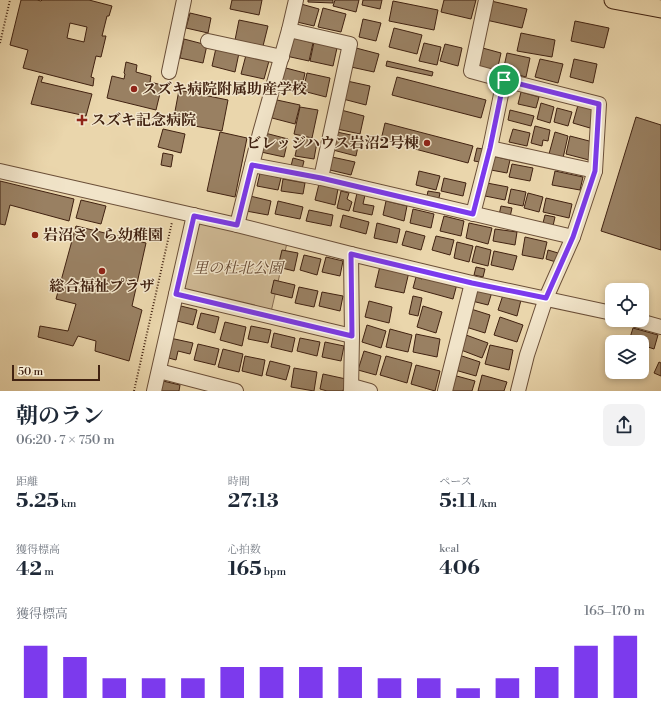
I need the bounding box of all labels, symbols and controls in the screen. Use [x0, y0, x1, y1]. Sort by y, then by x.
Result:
pin [487, 63, 521, 97]
icon: arrive [493, 69, 515, 91]
place label: スズキ病院附属助産学校 [142, 80, 307, 99]
marker: スズキ病院附属助産学校 [129, 84, 139, 94]
place label: スズキ記念病院 [91, 111, 196, 130]
marker: スズキ記念病院 [76, 114, 88, 126]
place label: ビレッジハウス岩沼2号棟 [246, 134, 419, 153]
marker: ビレッジハウス岩沼2号棟 [422, 138, 432, 148]
place label: 岩沼さくら幼稚園 [43, 226, 163, 245]
marker: 岩沼さくら幼稚園 [30, 230, 40, 240]
park label: 里の杜北公園 [193, 259, 286, 278]
marker: 総合福祉プラザ [97, 266, 107, 276]
place label: 総合福祉プラザ [49, 277, 155, 296]
map controls [605, 283, 649, 379]
button: locate [605, 283, 649, 327]
button: layers [605, 335, 649, 379]
scale bar [12, 363, 100, 382]
text: 50 m [18, 365, 43, 379]
text: 朝のラン [16, 403, 104, 430]
button: share [603, 404, 645, 446]
text: 06:20 · 7 × 750 m [16, 432, 115, 448]
text: 距離 [16, 475, 38, 489]
text: 時間 [228, 475, 250, 489]
text: ペース [439, 475, 472, 489]
text: 5.25 [16, 489, 59, 514]
text: 27:13 [228, 489, 279, 514]
text: 5:11 [439, 489, 477, 514]
text: km [59, 497, 76, 511]
text: /km [477, 497, 497, 511]
text: kcal [439, 542, 459, 556]
text: 獲得標高 [16, 543, 60, 557]
text: 心拍数 [228, 543, 261, 557]
text: 406 [439, 556, 480, 581]
text: 42 [16, 557, 42, 582]
text: 165 [228, 557, 262, 582]
text: m [42, 565, 54, 579]
text: bpm [262, 565, 286, 579]
text: 165–170 m [584, 603, 645, 619]
text: 獲得標高 [16, 606, 68, 622]

